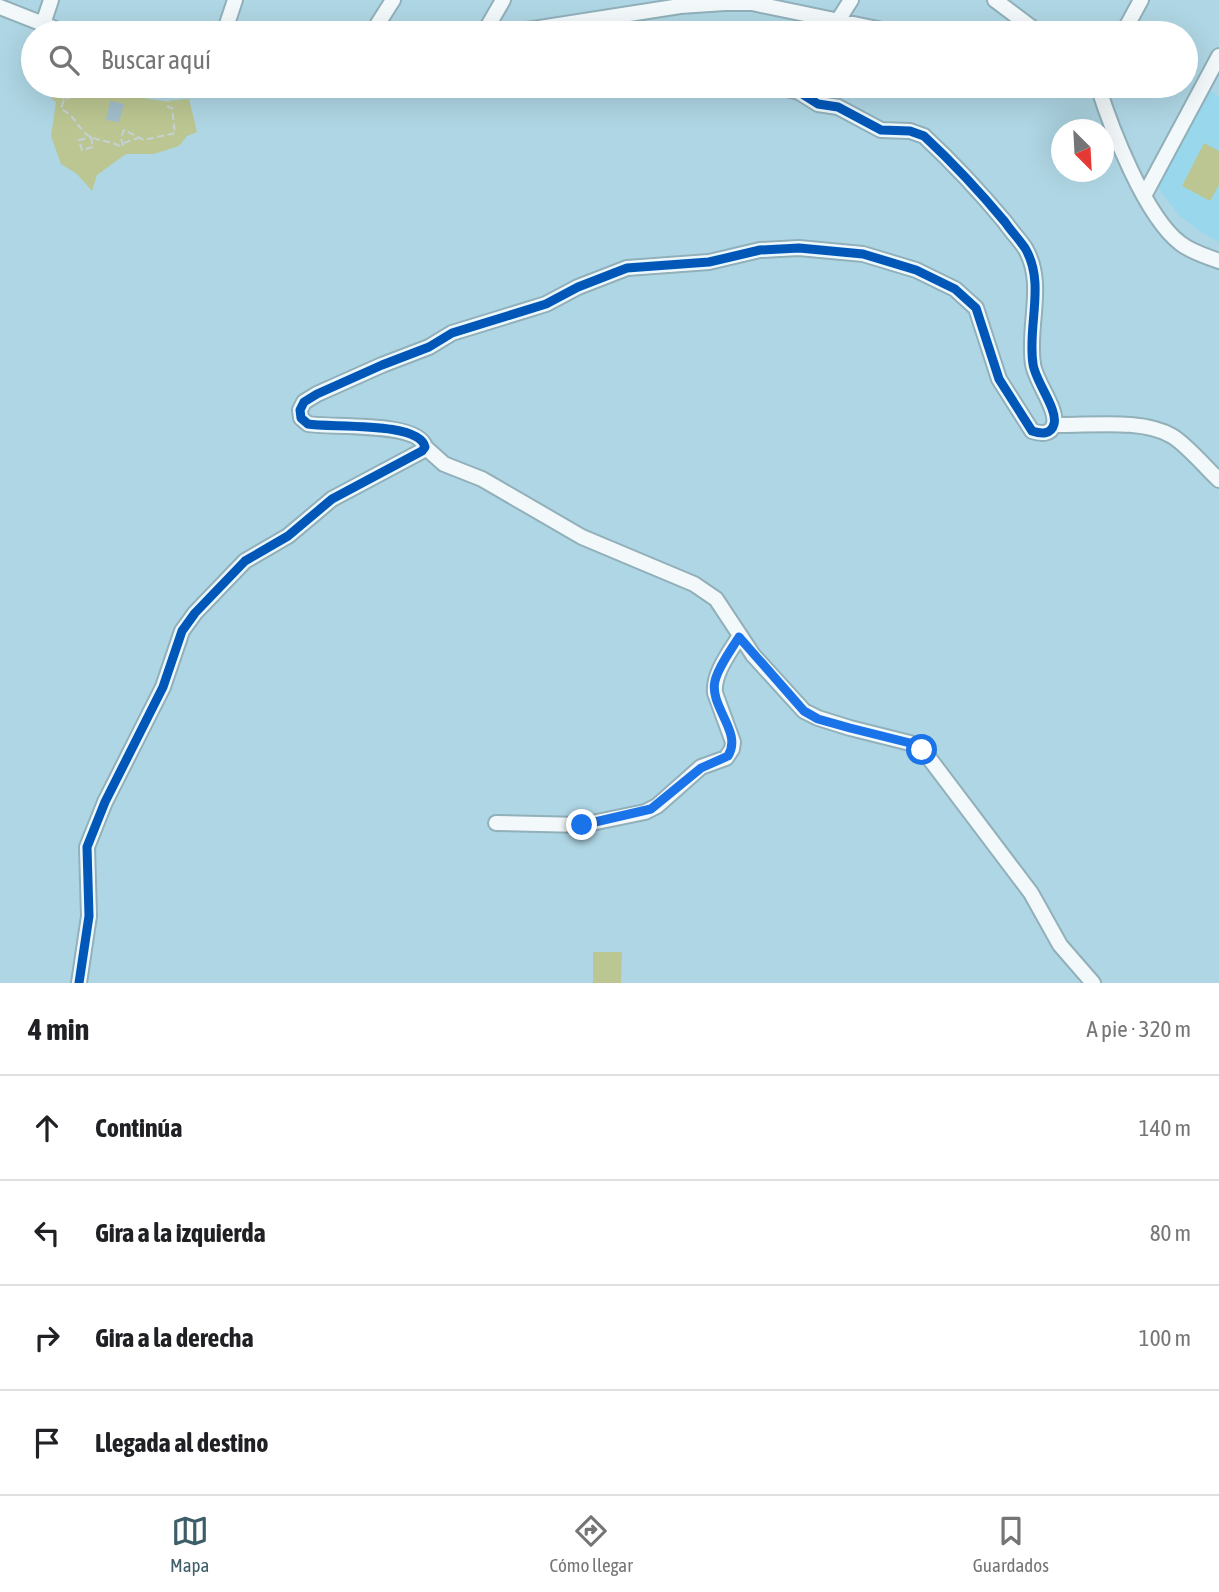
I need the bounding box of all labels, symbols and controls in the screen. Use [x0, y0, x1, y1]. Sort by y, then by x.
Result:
search box [21, 21, 1198, 98]
icon: search [45, 41, 83, 79]
text: Buscar aquí [101, 45, 211, 75]
north arrow [1051, 119, 1114, 182]
route start [906, 734, 937, 765]
route end [566, 809, 597, 840]
text: 4 min [28, 1012, 89, 1046]
text: A pie · 320 m [1087, 1016, 1191, 1042]
icon: ahead [28, 1109, 66, 1147]
text: Continúa [95, 1113, 182, 1143]
text: 140 m [1139, 1115, 1191, 1141]
icon: left [28, 1214, 66, 1252]
text: Gira a la izquierda [95, 1218, 266, 1248]
text: 80 m [1150, 1220, 1191, 1246]
icon: right [28, 1319, 66, 1357]
text: Gira a la derecha [95, 1323, 254, 1353]
text: 100 m [1139, 1325, 1191, 1351]
icon: arrive [28, 1424, 66, 1462]
text: Llegada al destino [95, 1428, 268, 1458]
tab: Mapa [170, 1512, 209, 1576]
tab: Cómo llegar [549, 1512, 633, 1576]
tab: Guardados [973, 1512, 1049, 1576]

